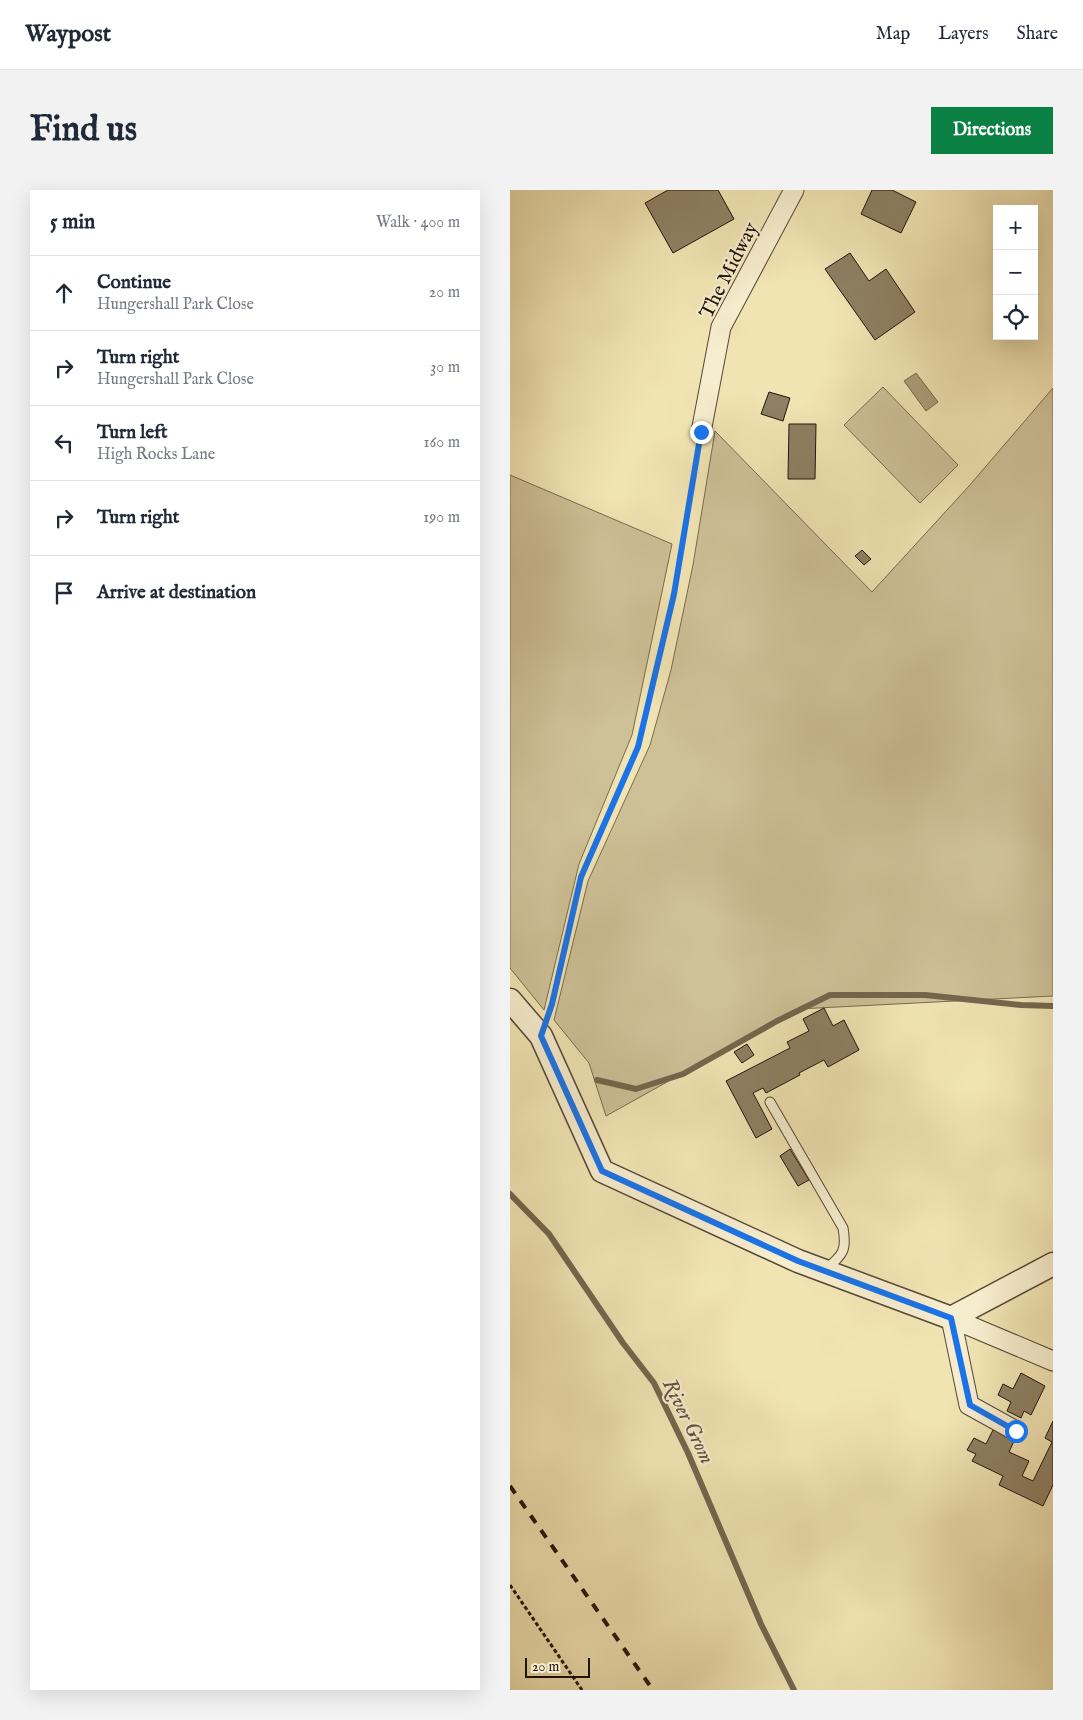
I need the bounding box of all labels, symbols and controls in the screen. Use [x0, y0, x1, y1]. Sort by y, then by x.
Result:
text: Waypost [25, 19, 111, 50]
text: Map [876, 23, 910, 46]
text: Layers [938, 23, 989, 46]
text: Share [1017, 23, 1058, 46]
button: Directions [931, 107, 1053, 154]
text: Find us [30, 108, 137, 153]
map controls [993, 205, 1038, 340]
button: + [993, 205, 1038, 250]
text: 5 min [50, 209, 95, 236]
text: Walk · 400 m [376, 213, 460, 233]
street label: The Midway [694, 218, 764, 323]
button: − [993, 250, 1038, 295]
text: Continue [97, 271, 171, 295]
icon: ahead [50, 279, 78, 307]
text: 20 m [429, 283, 460, 303]
text: Hungershall Park Close [97, 295, 254, 315]
button: locate [993, 295, 1038, 340]
text: Turn right [97, 346, 179, 370]
icon: right [50, 354, 78, 382]
text: 30 m [430, 358, 460, 378]
text: Hungershall Park Close [97, 370, 254, 390]
text: Turn left [97, 421, 168, 445]
route end [690, 421, 713, 444]
icon: left [50, 429, 78, 457]
text: 160 m [424, 433, 460, 453]
text: High Rocks Lane [97, 445, 215, 465]
icon: right [50, 504, 78, 532]
text: Turn right [97, 506, 179, 530]
text: 190 m [423, 508, 460, 528]
icon: arrive [50, 579, 78, 607]
text: Arrive at destination [97, 581, 256, 605]
water label: River Grom [655, 1374, 720, 1469]
route start [1005, 1420, 1028, 1443]
scale bar [525, 1655, 590, 1678]
text: 20 m [532, 1658, 559, 1676]

